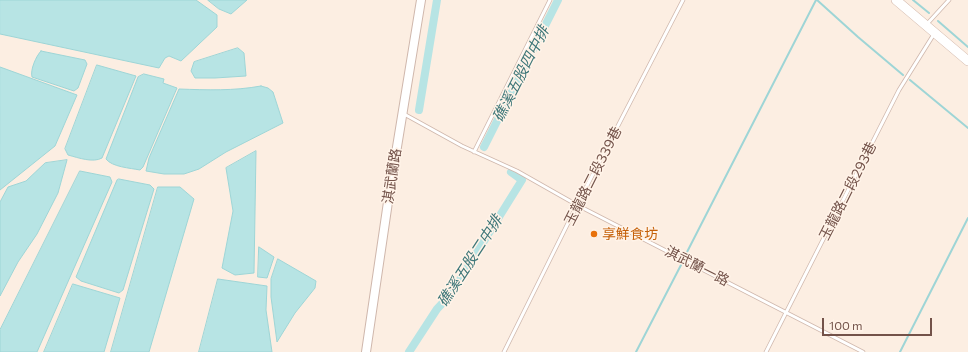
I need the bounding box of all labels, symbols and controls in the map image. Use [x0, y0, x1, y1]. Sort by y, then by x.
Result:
water label: 礁溪五股四中排 [489, 23, 553, 125]
street label: 玉龍路二段339巷 [561, 124, 625, 228]
street label: 玉龍路二段293巷 [816, 139, 880, 243]
street label: 淇武蘭路 [379, 147, 405, 205]
water label: 礁溪五股二中排 [434, 212, 506, 310]
place label: 享鮮食坊 [602, 226, 658, 242]
marker: 享鮮食坊 [589, 229, 599, 239]
street label: 淇武蘭一路 [662, 243, 732, 289]
scale bar [824, 310, 934, 336]
text: 100 m [829, 318, 863, 332]

